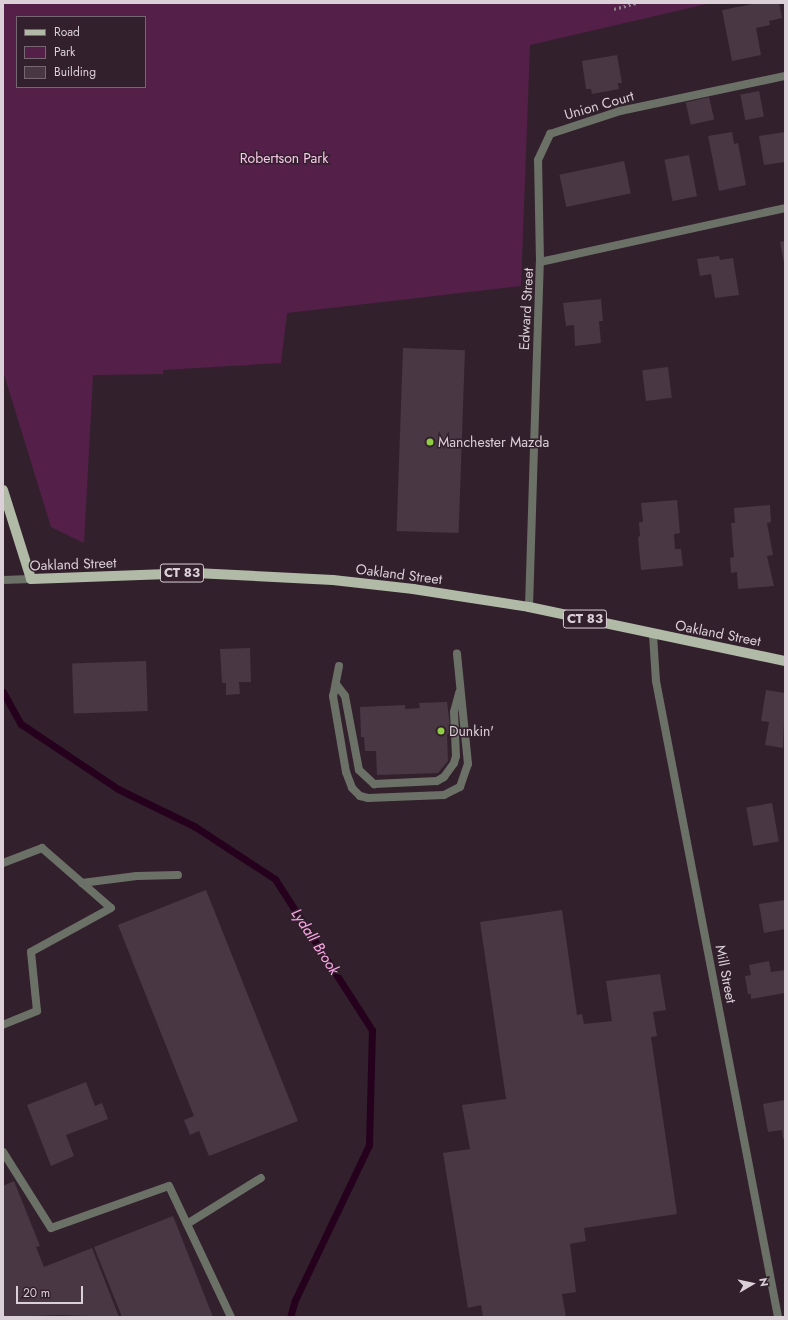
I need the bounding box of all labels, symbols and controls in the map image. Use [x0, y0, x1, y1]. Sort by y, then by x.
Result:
legend [16, 16, 146, 88]
text: Road [54, 23, 80, 41]
text: Park [54, 43, 75, 61]
text: Building [54, 63, 96, 81]
street label: Union Court [562, 87, 636, 123]
park label: Robertson Park [240, 150, 328, 166]
street label: Edward Street [515, 267, 537, 351]
place label: Manchester Mazda [438, 434, 549, 450]
marker: Manchester Mazda [425, 437, 435, 447]
street label: Oakland Street [29, 554, 117, 574]
street label: Oakland Street [355, 560, 443, 588]
road number: CT 83 [159, 562, 205, 584]
road number: CT 83 [562, 608, 608, 630]
street label: Oakland Street [674, 616, 762, 650]
place label: Dunkin' [449, 723, 494, 739]
marker: Dunkin' [436, 726, 446, 736]
water label: Lydall Brook [287, 906, 343, 978]
street label: Mill Street [712, 943, 740, 1005]
north arrow [732, 1264, 772, 1304]
text: N [755, 1277, 772, 1288]
scale bar [18, 1278, 85, 1304]
text: 20 m [23, 1284, 50, 1302]

